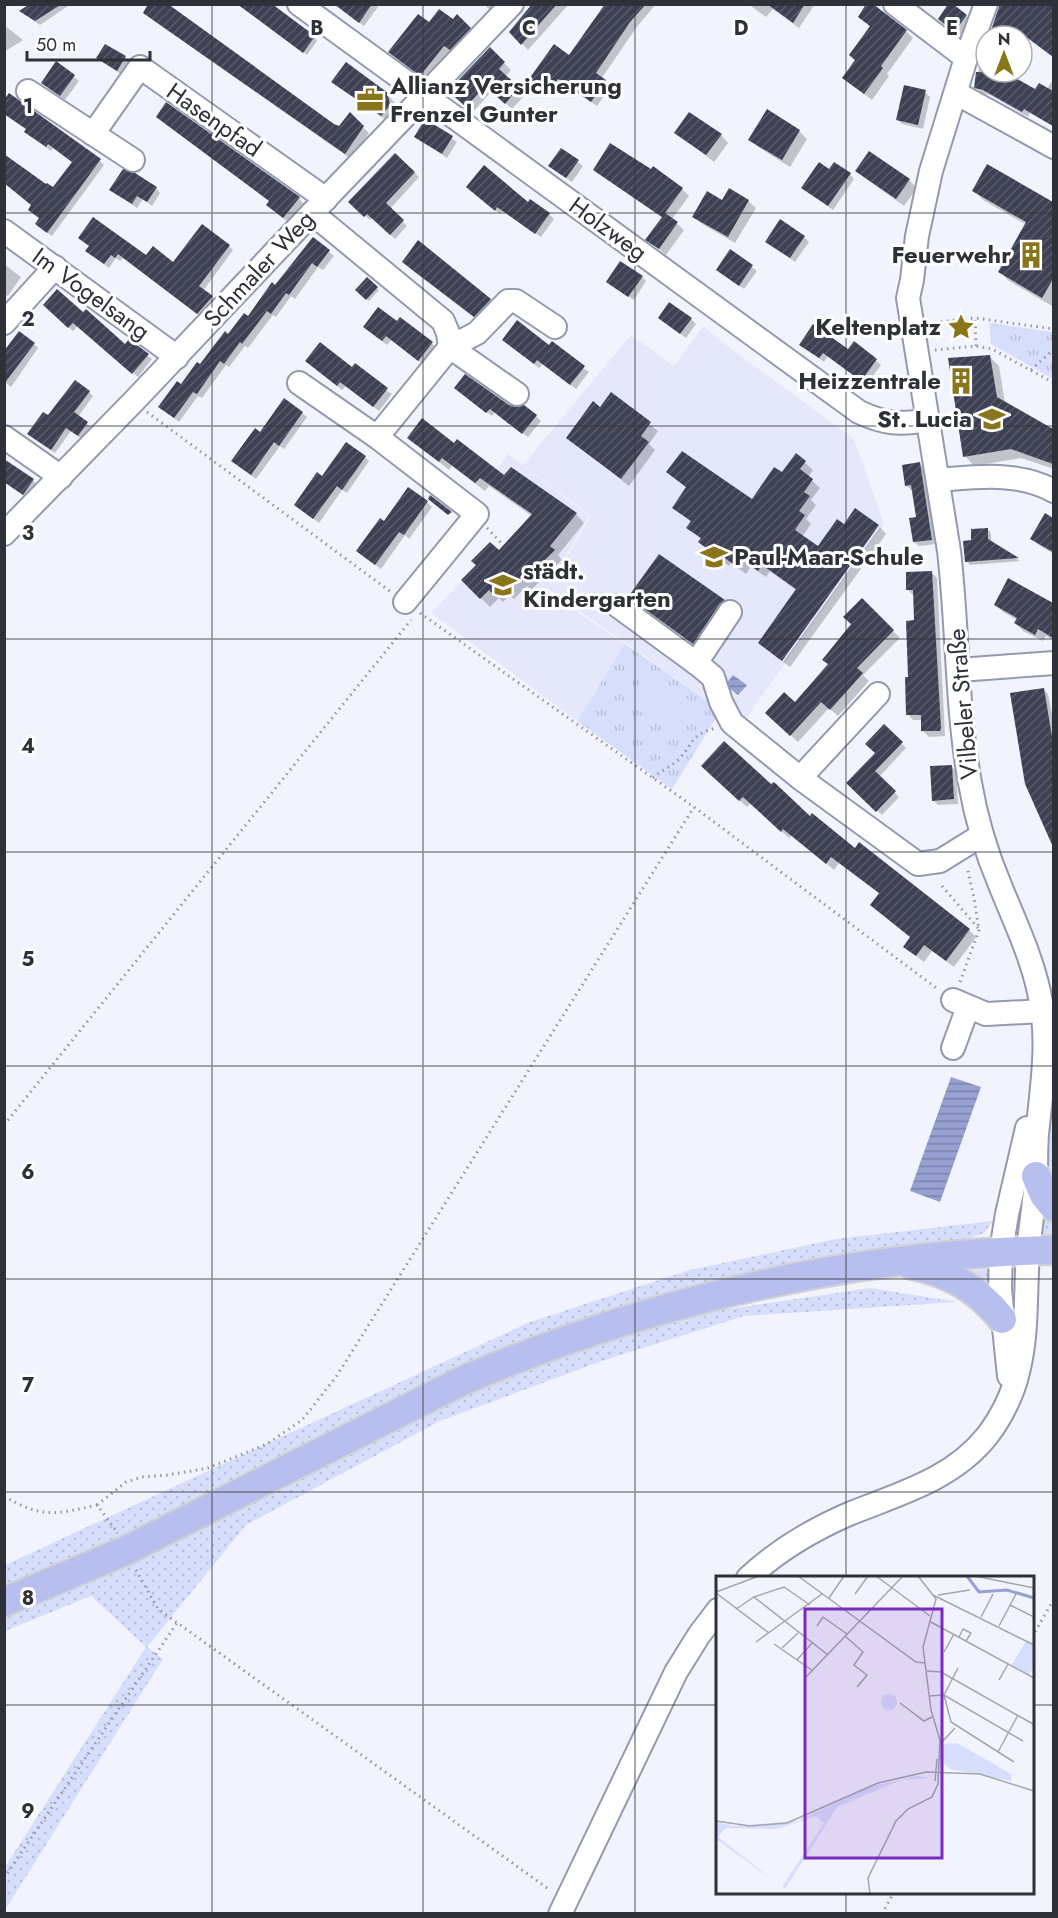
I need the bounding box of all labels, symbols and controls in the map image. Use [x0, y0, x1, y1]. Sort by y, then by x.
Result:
text: B [310, 14, 324, 43]
text: C [522, 14, 536, 43]
text: D [734, 14, 748, 43]
text: E [946, 14, 958, 43]
scale bar [27, 24, 150, 62]
north arrow [974, 24, 1034, 84]
text: N [998, 28, 1010, 51]
text: 50 m [36, 32, 76, 58]
place label: Allianz Versicherung Frenzel Gunter [389, 68, 622, 131]
street label: Hasenpfad [160, 74, 269, 165]
office icon: Allianz Versicherung Frenzel Gunter [355, 85, 385, 115]
text: 1 [23, 92, 33, 121]
street label: Holzweg [562, 188, 655, 269]
street label: Schmaler Weg [195, 202, 322, 335]
place label: Feuerwehr [891, 237, 1011, 272]
street label: Im Vogelsang [25, 239, 157, 348]
building icon: Feuerwehr [1016, 240, 1046, 270]
text: 2 [21, 305, 35, 334]
place label: Keltenplatz [815, 309, 941, 344]
place icon: Keltenplatz [946, 312, 976, 342]
place label: Heizzentrale [798, 363, 941, 398]
building icon: Heizzentrale [946, 366, 976, 396]
place label: St. Lucia [877, 401, 972, 436]
school or university icon: St. Lucia [977, 404, 1007, 434]
text: 3 [22, 519, 34, 548]
place label: Paul-Maar-Schule [734, 539, 924, 574]
school or university icon: Paul-Maar-Schule [699, 542, 729, 572]
place label: städt. Kindergarten [523, 553, 671, 616]
school or university icon: städt. Kindergarten [488, 570, 518, 600]
street label: Vilbeler Straße [938, 627, 987, 781]
text: 4 [21, 732, 35, 761]
text: 5 [22, 945, 35, 974]
text: 6 [21, 1158, 35, 1187]
text: 7 [22, 1371, 35, 1400]
inset map [716, 1576, 1034, 1894]
text: 8 [22, 1584, 34, 1613]
text: 9 [21, 1797, 35, 1826]

